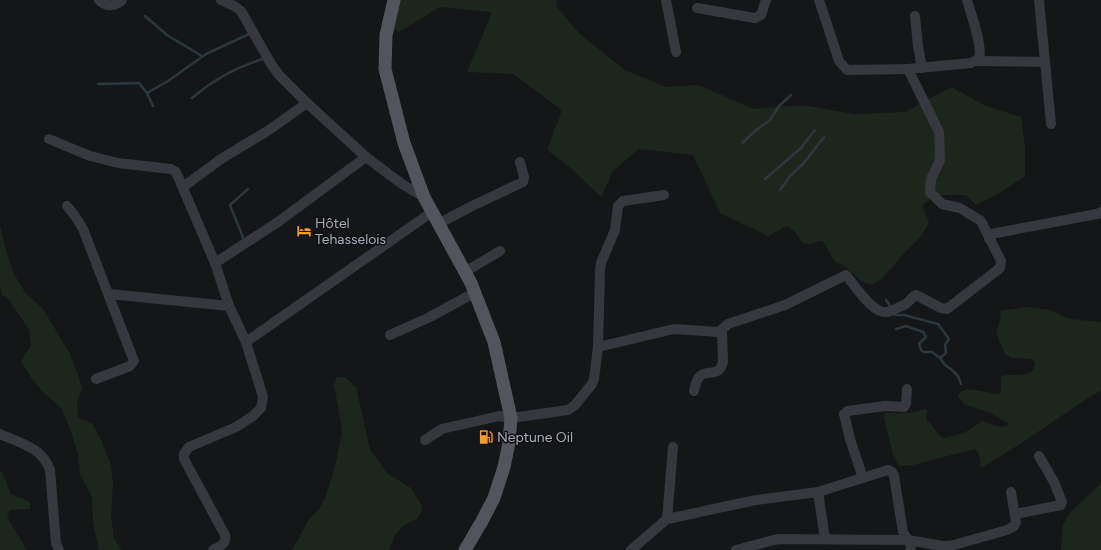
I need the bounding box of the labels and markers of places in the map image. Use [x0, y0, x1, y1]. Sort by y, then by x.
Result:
place label: Hôtel Tehasselois [315, 215, 386, 248]
hotel icon: Hôtel Tehasselois [296, 223, 312, 239]
fuel station icon: Neptune Oil [478, 429, 494, 445]
place label: Neptune Oil [497, 429, 573, 446]

